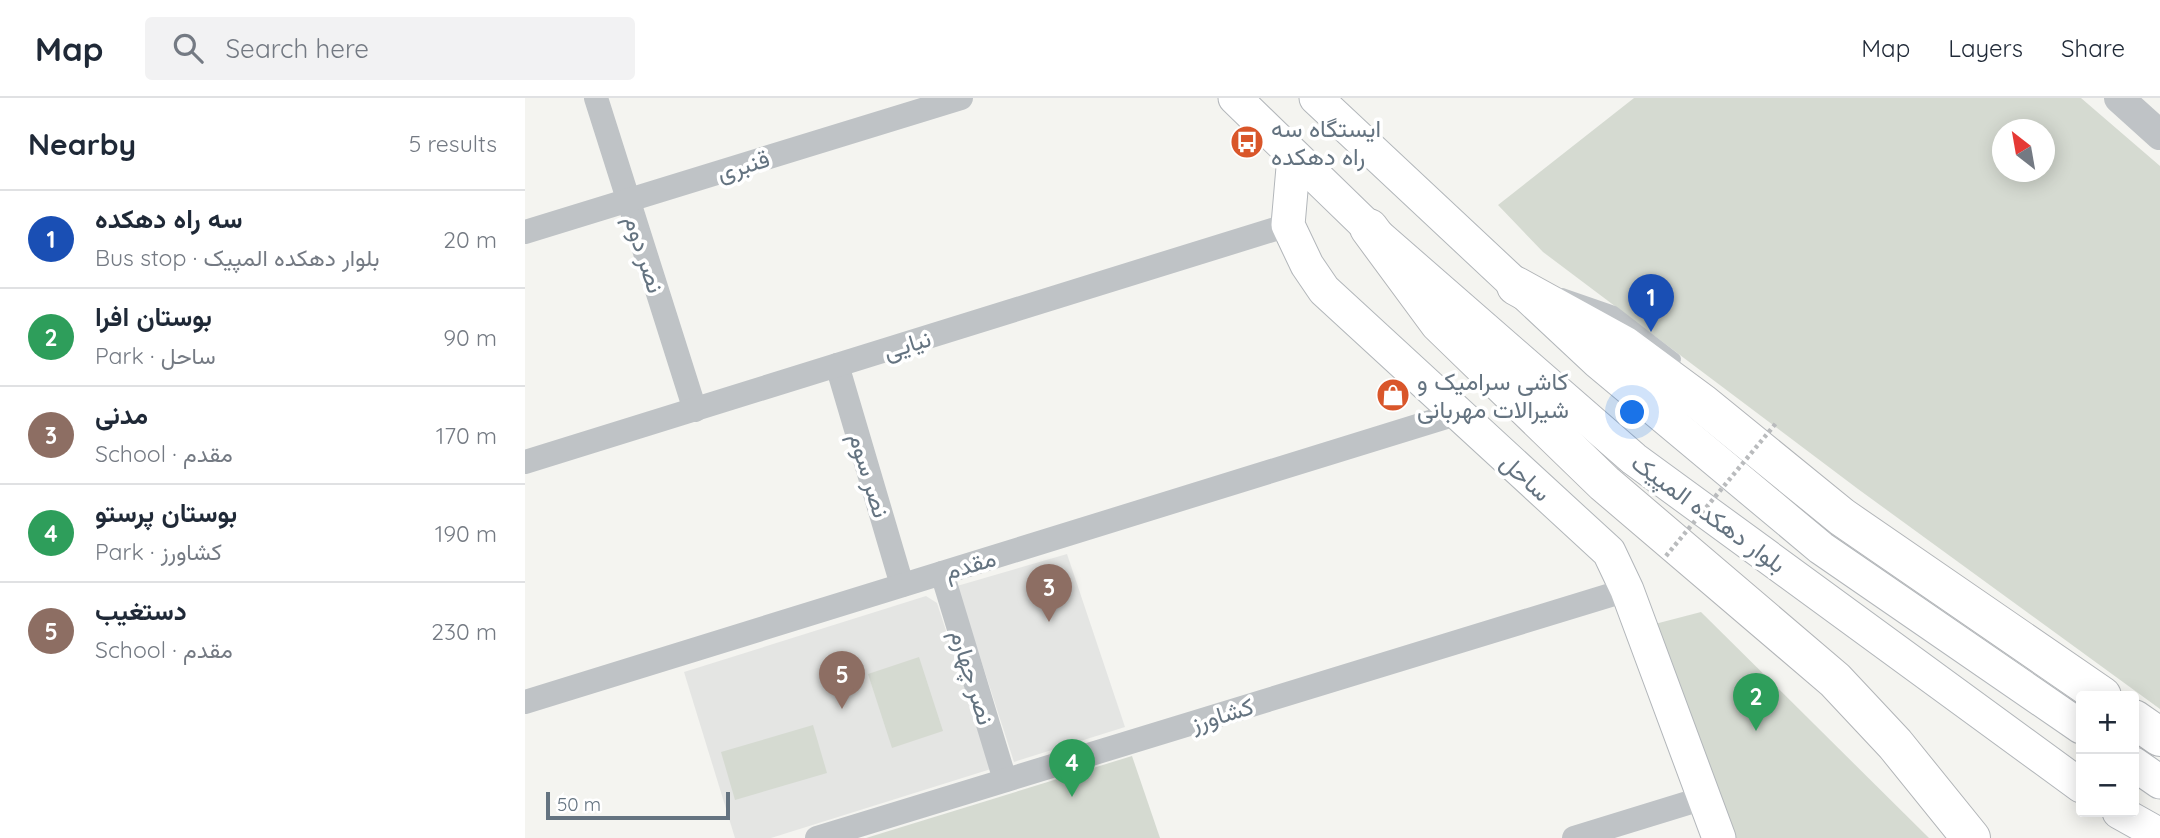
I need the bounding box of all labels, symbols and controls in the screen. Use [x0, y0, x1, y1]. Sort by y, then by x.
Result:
search box [145, 17, 635, 80]
text: Map [35, 28, 103, 69]
icon: search [169, 29, 207, 67]
text: Search here [225, 32, 369, 65]
text: Map [1861, 33, 1910, 63]
text: Layers [1948, 33, 2023, 63]
text: Share [2061, 33, 2125, 63]
place label: ایستگاه سه راه دهکده [1271, 113, 1381, 172]
north arrow [1992, 119, 2055, 182]
bus stop icon: ایستگاه سه راه دهکده [1228, 123, 1266, 161]
text: Nearby [28, 125, 136, 163]
text: 5 results [409, 129, 497, 158]
street label: قنبری [713, 143, 773, 188]
text: سه راه دهکده [95, 202, 242, 235]
street label: نصر دوم [617, 211, 672, 297]
text: 1 [47, 225, 55, 254]
text: 20 m [443, 225, 497, 254]
text: Bus stop · بلوار دهکده المپیک [95, 243, 380, 272]
pin: 1 [1628, 274, 1674, 332]
text: بوستان افرا [95, 300, 212, 333]
text: 2 [44, 323, 58, 352]
text: 90 m [443, 323, 497, 352]
street label: نیایی [880, 323, 934, 365]
text: Park · ساحل [95, 341, 216, 370]
place label: کاشی سرامیک و شیرالات مهربانی [1417, 366, 1569, 425]
shop icon: کاشی سرامیک و شیرالات مهربانی [1374, 376, 1412, 414]
your location [1615, 395, 1649, 429]
text: مدنی [95, 398, 148, 431]
text: 3 [45, 421, 57, 450]
text: 170 m [436, 421, 497, 450]
street label: نصر سوم [841, 429, 897, 522]
text: School · مقدم [95, 439, 233, 468]
street label: ساحل [1495, 447, 1557, 507]
street label: بلوار دهکده المپیک [1625, 447, 1792, 581]
text: بوستان پرستو [95, 496, 237, 529]
text: 4 [44, 519, 58, 548]
text: 190 m [435, 519, 497, 548]
text: Park · کشاورز [95, 537, 222, 566]
street label: مقدم [941, 542, 1000, 588]
pin: 3 [1026, 564, 1072, 622]
text: دستغیب [95, 594, 187, 627]
text: 5 [44, 617, 58, 646]
text: 230 m [431, 617, 497, 646]
street label: نصر چهارم [942, 626, 1002, 729]
text: School · مقدم [95, 635, 233, 664]
pin: 5 [819, 651, 865, 709]
pin: 2 [1733, 673, 1779, 731]
street label: کشاورز [1186, 690, 1257, 739]
map controls [2076, 691, 2139, 817]
button: + [2076, 691, 2139, 754]
pin: 4 [1049, 739, 1095, 797]
button: − [2076, 754, 2139, 817]
scale bar [546, 789, 730, 821]
text: 50 m [557, 792, 601, 816]

